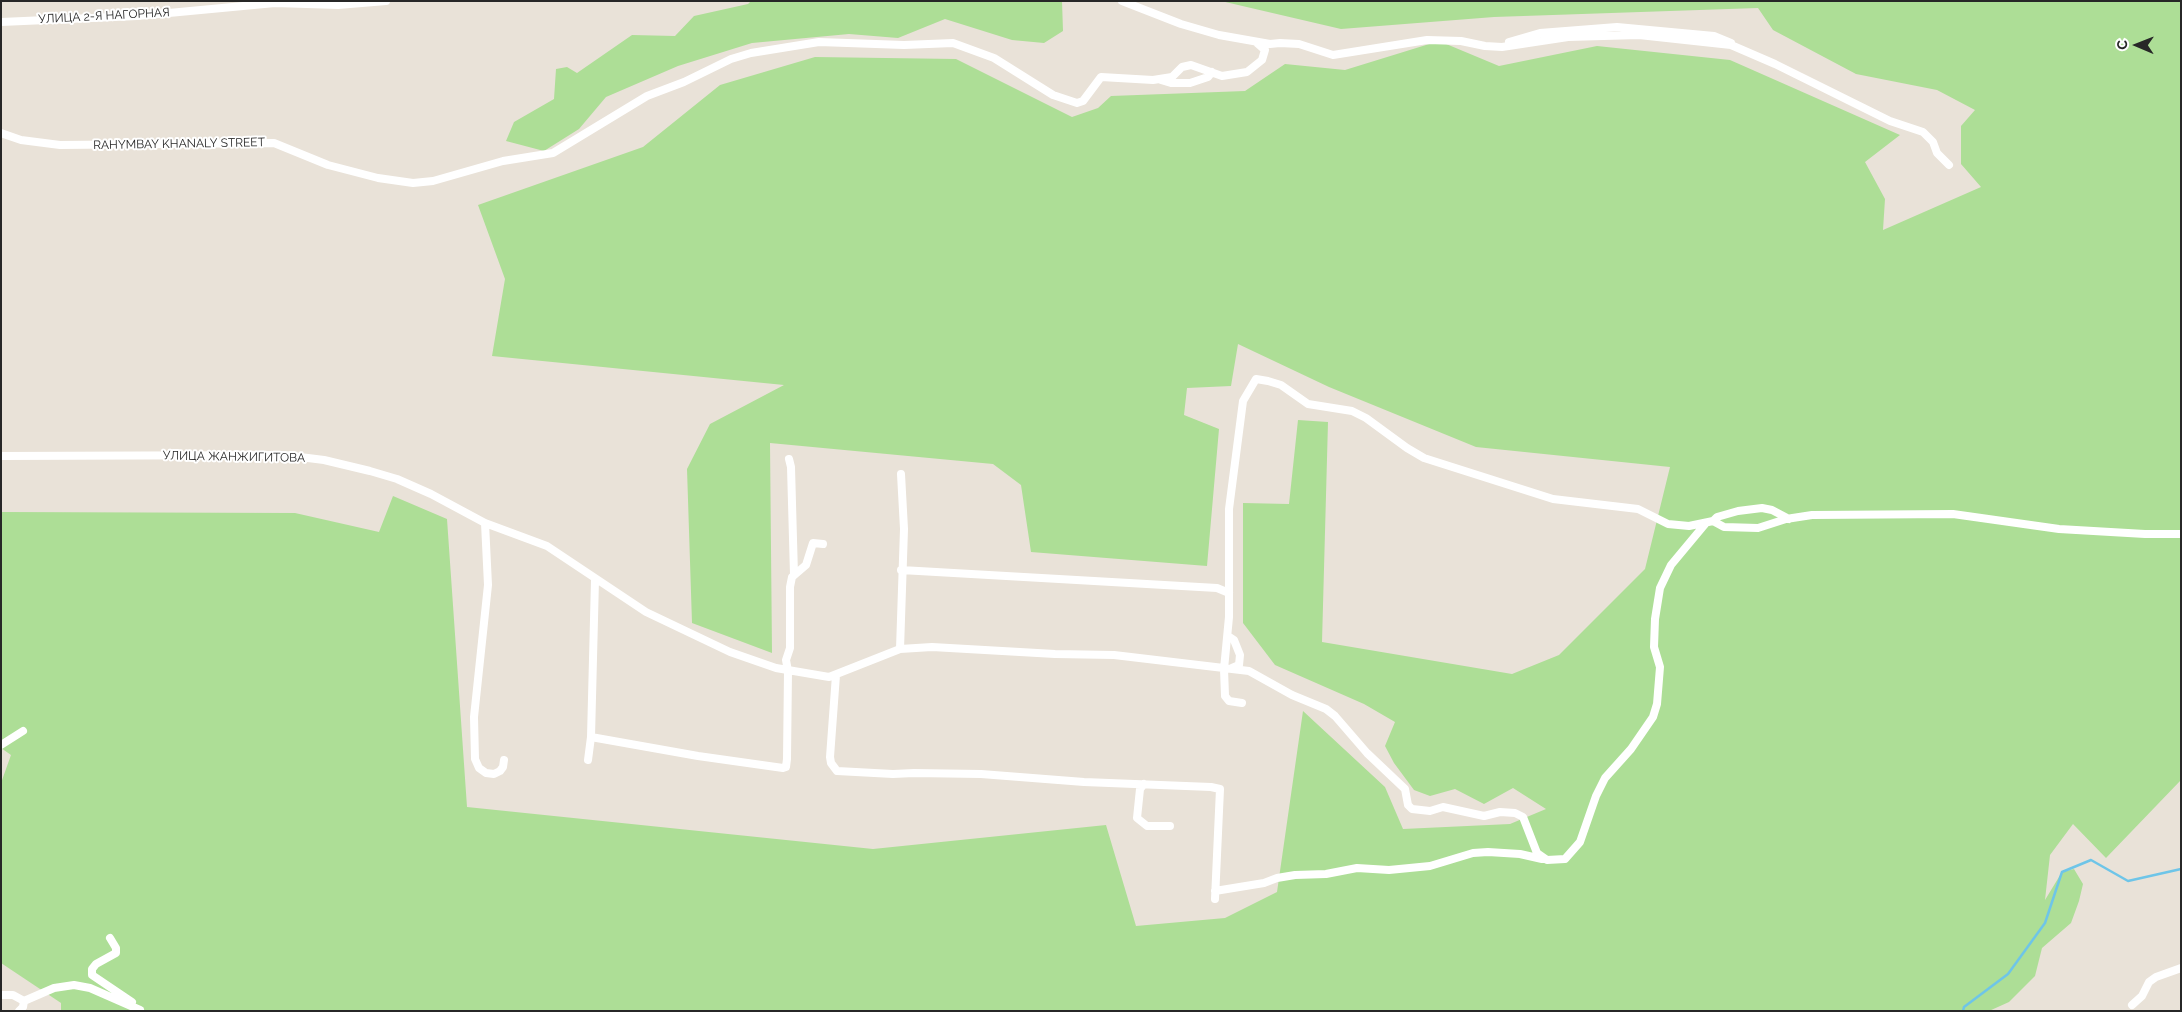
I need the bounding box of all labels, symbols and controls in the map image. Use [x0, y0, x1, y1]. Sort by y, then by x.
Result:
street label: УЛИЦА 2-Я НАГОРНАЯ [38, 5, 170, 27]
north arrow [2112, 20, 2162, 70]
text: С [2114, 40, 2130, 50]
street label: RAHYMBAY KHANALY STREET [93, 135, 265, 153]
street label: УЛИЦА ЖАНЖИГИТОВА [163, 449, 305, 465]

